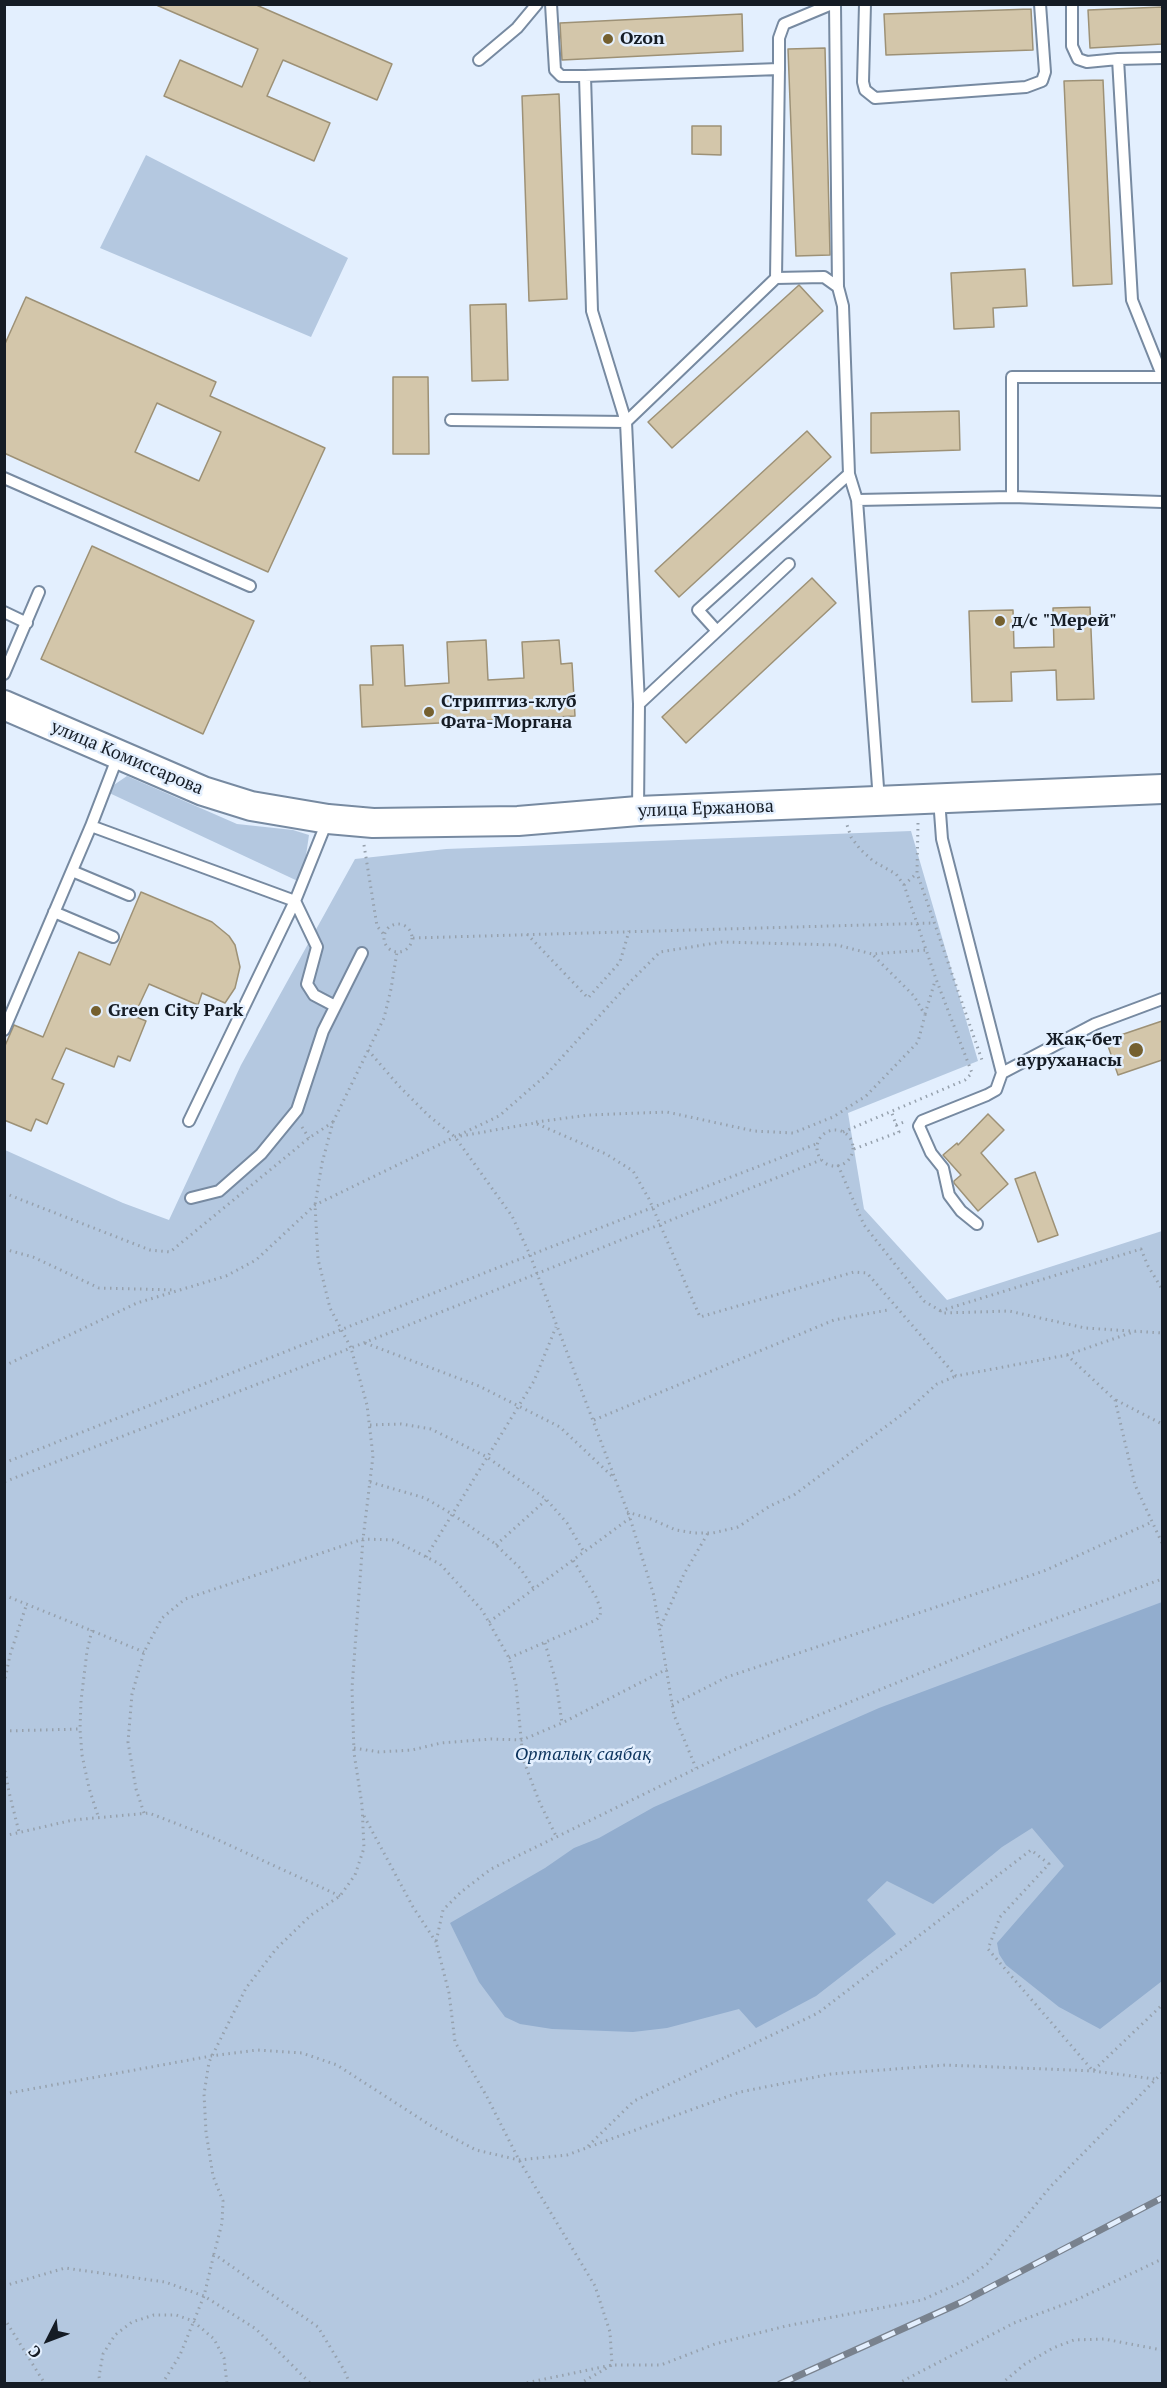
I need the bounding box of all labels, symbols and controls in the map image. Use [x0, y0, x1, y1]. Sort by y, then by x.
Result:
place label: Ozon [620, 28, 665, 50]
marker: Ozon [601, 32, 615, 46]
place label: д/с "Мерей" [1012, 610, 1117, 632]
marker: д/с "Мерей" [993, 614, 1007, 628]
place label: Стриптиз-клуб Фата-Моргана [441, 691, 577, 734]
marker: Стриптиз-клуб Фата-Моргана [422, 705, 436, 719]
street label: улица Комиссарова [48, 716, 206, 800]
street label: улица Ержанова [638, 796, 774, 822]
place label: Green City Park [108, 1000, 243, 1022]
marker: Green City Park [89, 1004, 103, 1018]
place label: Жақ-бет ауруханасы [1016, 1029, 1122, 1072]
marker: Жақ-бет ауруханасы [1127, 1041, 1145, 1059]
park label: Орталық саябақ [515, 1744, 651, 1766]
north arrow [18, 2310, 78, 2370]
text: С [23, 2341, 46, 2363]

